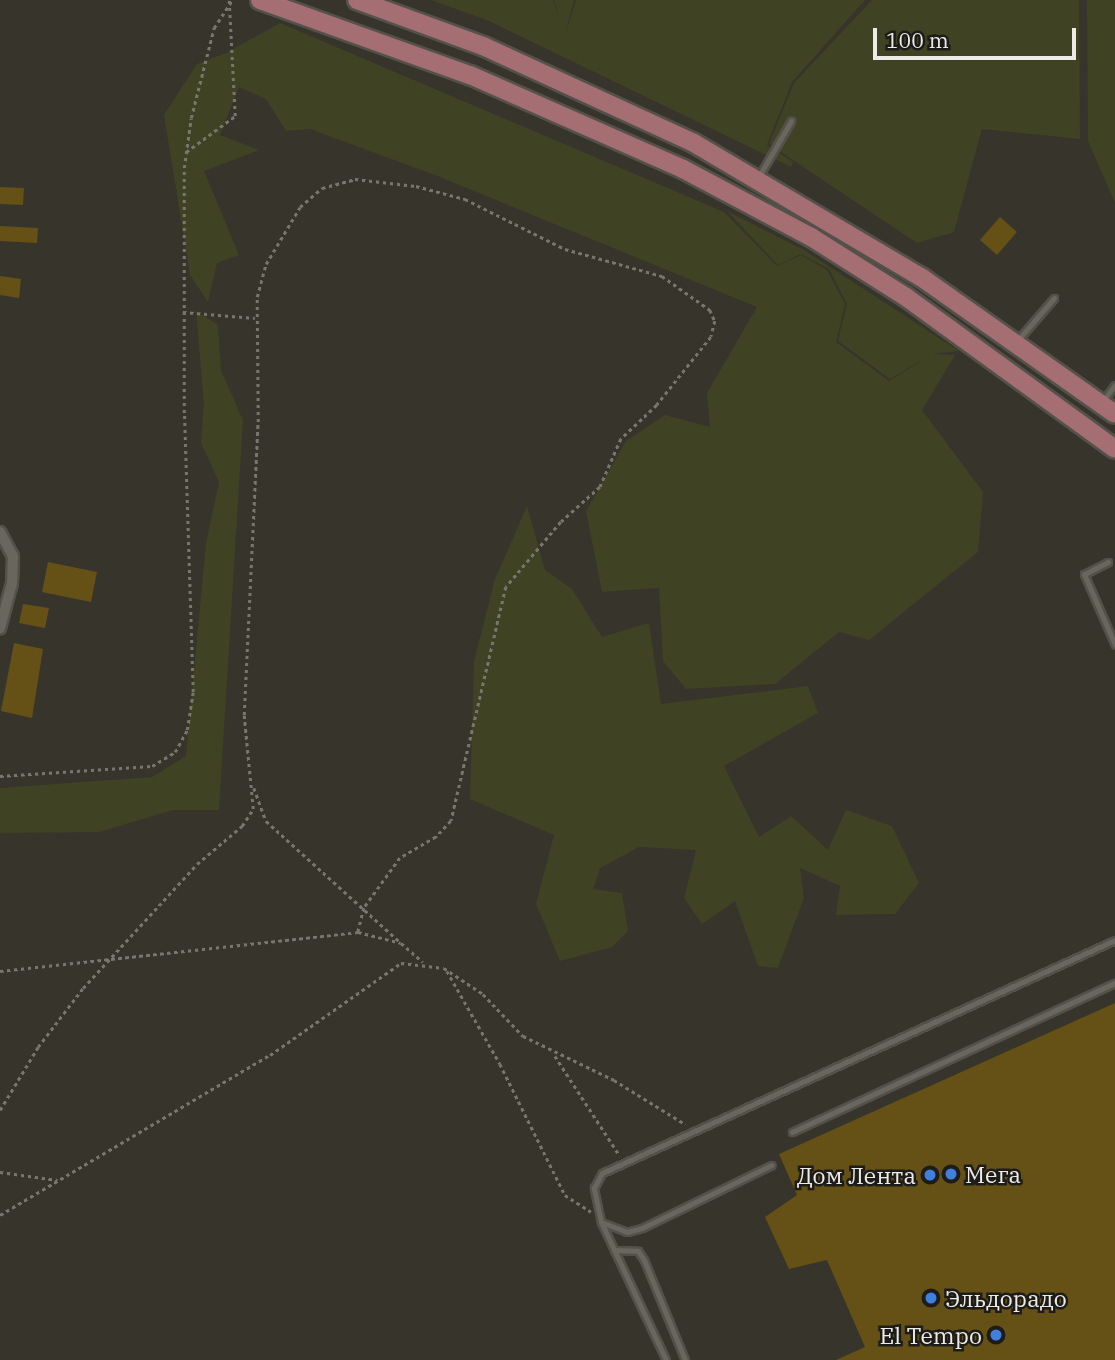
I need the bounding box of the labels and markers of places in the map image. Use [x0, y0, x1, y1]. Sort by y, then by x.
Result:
place label: Мега [965, 1160, 1021, 1188]
place label: Дом Лента [797, 1161, 916, 1189]
marker: Мега [943, 1166, 959, 1182]
marker: Дом Лента [922, 1167, 938, 1183]
place label: Эльдорадо [945, 1284, 1067, 1312]
marker: Эльдорадо [923, 1290, 939, 1306]
place label: El Tempo [880, 1321, 982, 1349]
marker: El Tempo [988, 1327, 1004, 1343]

